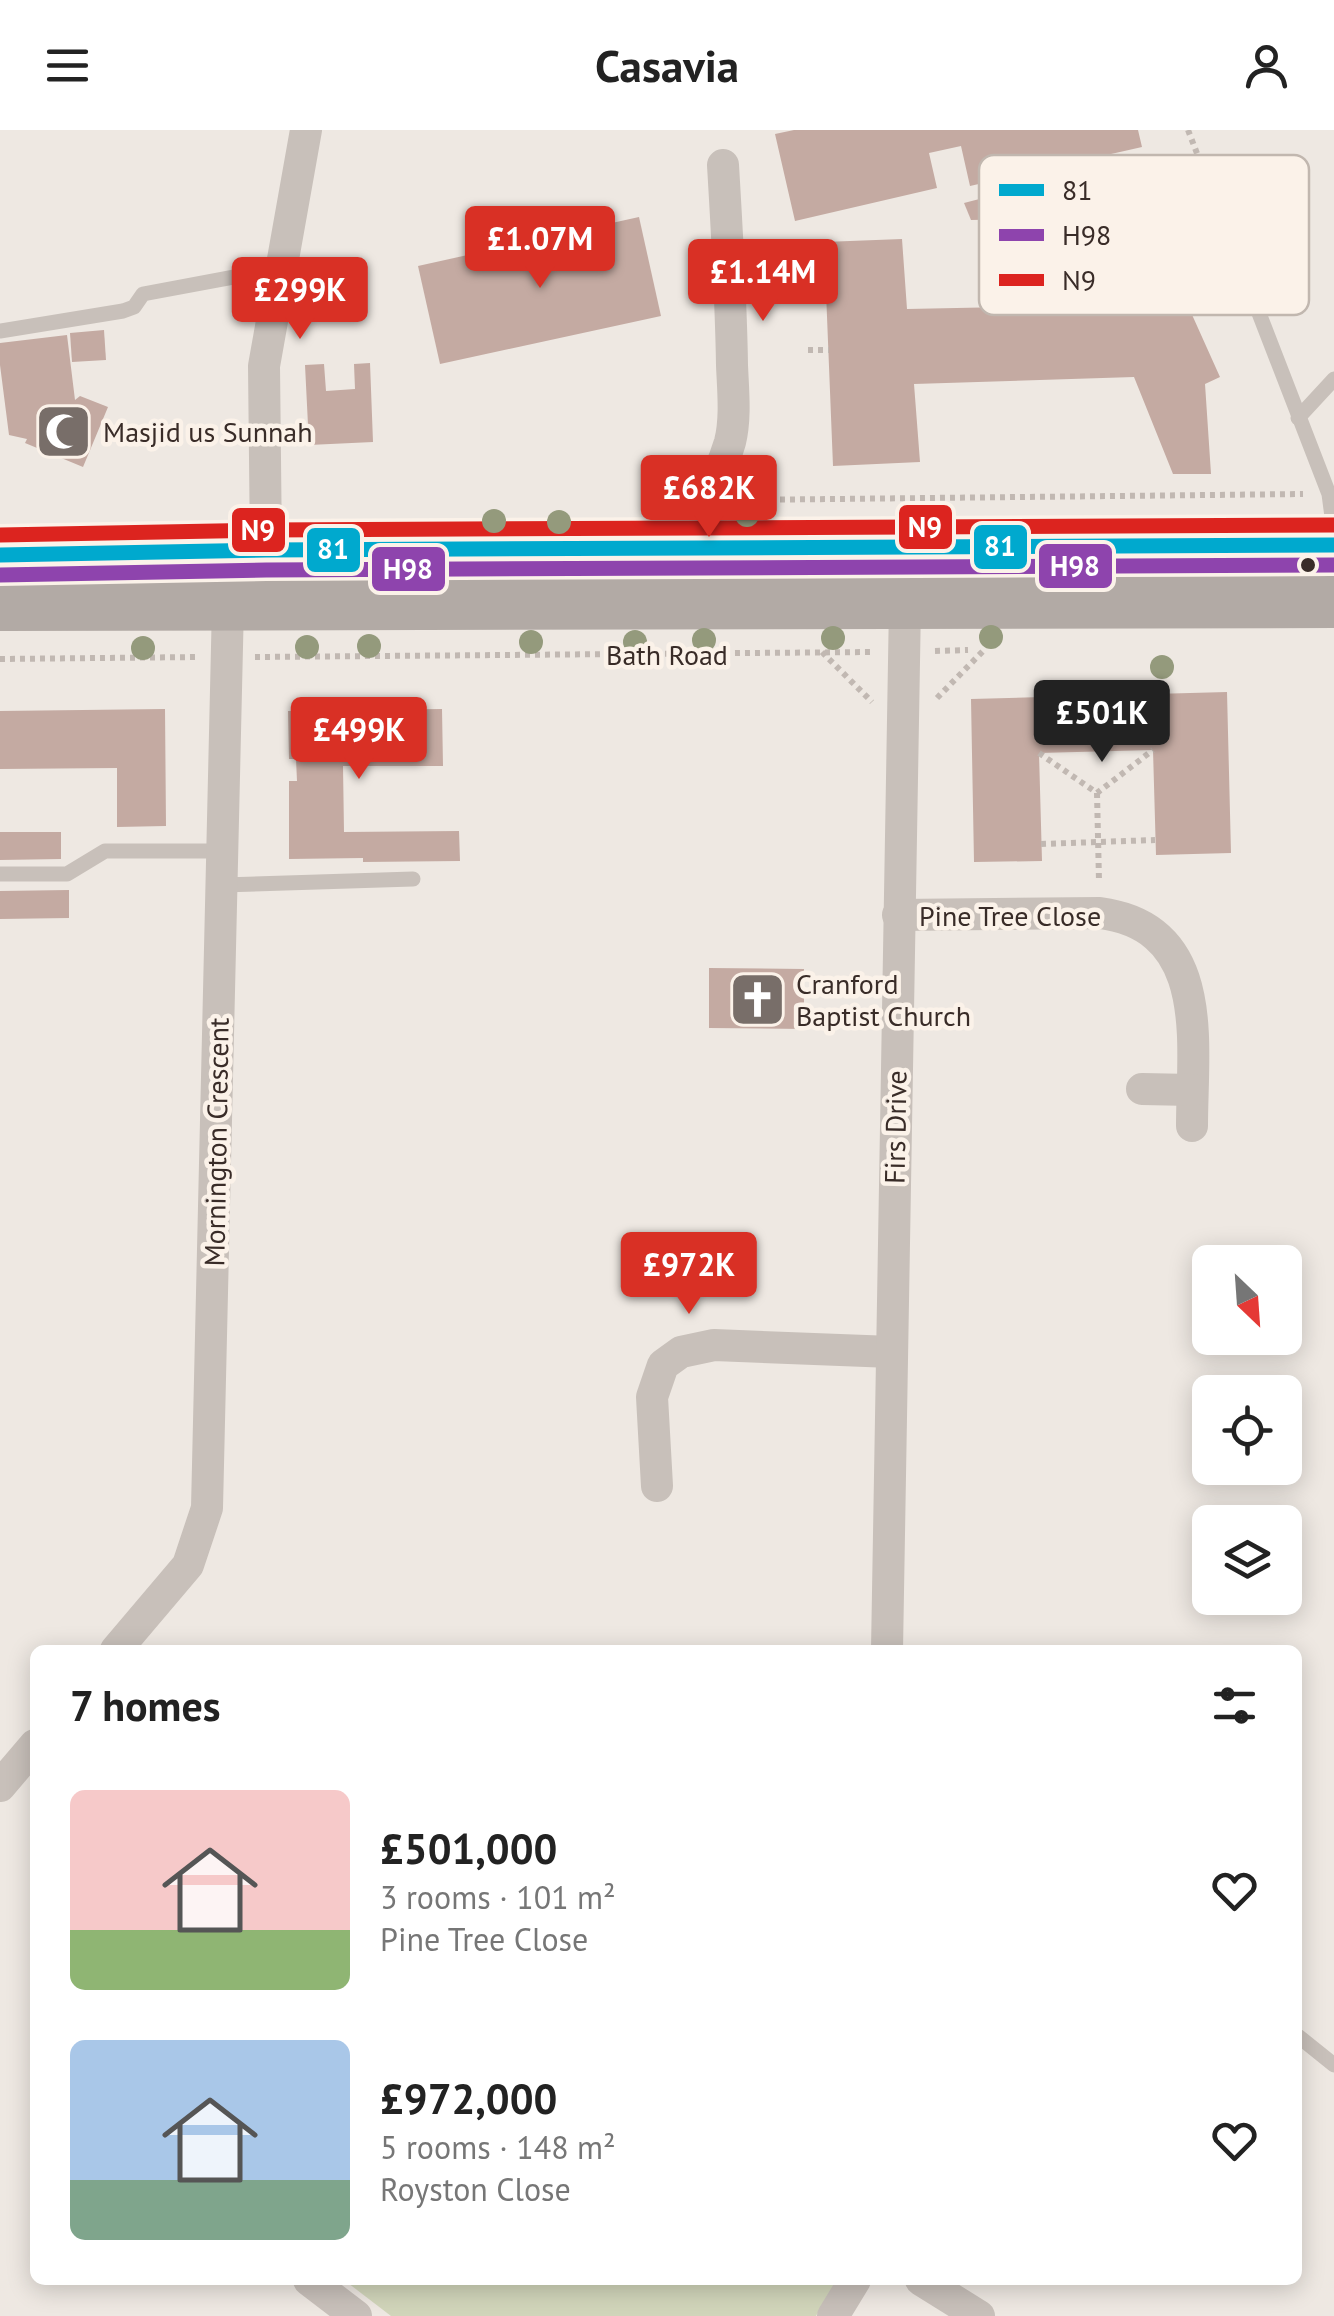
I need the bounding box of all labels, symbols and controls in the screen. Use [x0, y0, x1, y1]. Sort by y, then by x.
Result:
text: Casavia [595, 36, 739, 94]
icon: menu [40, 38, 95, 93]
icon: person [1239, 38, 1294, 93]
legend [979, 155, 1309, 315]
text: 81 [1062, 171, 1093, 208]
pin: £1.07M [459, 206, 621, 291]
text: H98 [1062, 216, 1111, 253]
text: £1.07M [487, 217, 593, 259]
pin: £1.14M [682, 239, 844, 324]
text: £1.14M [710, 250, 816, 292]
pin: £299K [230, 257, 370, 342]
text: N9 [1062, 261, 1096, 298]
text: £299K [254, 268, 346, 310]
mosque icon: Masjid us Sunnah [34, 401, 94, 461]
place label: Masjid us Sunnah [103, 413, 313, 450]
pin: £682K [639, 455, 779, 540]
text: £682K [663, 466, 755, 508]
line badge: N9 [897, 503, 954, 551]
line badge: N9 [230, 506, 287, 554]
text: N9 [908, 508, 942, 545]
text: N9 [241, 511, 275, 548]
line badge: 81 [972, 523, 1029, 571]
line badge: 81 [305, 526, 362, 574]
text: 81 [984, 527, 1016, 564]
text: 81 [317, 530, 349, 567]
line badge: H98 [1037, 542, 1114, 590]
line badge: H98 [370, 545, 447, 593]
text: H98 [1050, 547, 1100, 584]
text: H98 [383, 550, 433, 587]
unlabelled marker [1298, 555, 1318, 575]
street label: Bath Road [606, 636, 728, 673]
pin: £501K [1032, 680, 1172, 765]
text: £501K [1056, 691, 1148, 733]
pin: £499K [289, 697, 429, 782]
text: £499K [313, 708, 405, 750]
street label: Pine Tree Close [919, 897, 1101, 934]
place label: Cranford Baptist Church [796, 965, 971, 1034]
church icon: Cranford Baptist Church [727, 969, 787, 1029]
street label: Mornington Crescent [195, 1017, 237, 1267]
street label: Firs Drive [876, 1070, 914, 1184]
pin: £972K [619, 1232, 759, 1317]
text: £972K [643, 1243, 735, 1285]
north arrow [1192, 1245, 1302, 1355]
map controls [1192, 1245, 1302, 1615]
button: locate [1192, 1375, 1302, 1485]
button: layers [1192, 1505, 1302, 1615]
text: 7 homes [70, 1678, 221, 1733]
icon: filters [1207, 1678, 1262, 1733]
text: £501,000 [380, 1821, 557, 1876]
icon: home [150, 1830, 270, 1950]
icon: heart [1207, 1863, 1262, 1918]
text: 3 rooms · 101 m² [380, 1876, 616, 1918]
text: Pine Tree Close [380, 1918, 588, 1960]
text: £972,000 [380, 2071, 557, 2126]
icon: home [150, 2080, 270, 2200]
icon: heart [1207, 2113, 1262, 2168]
text: 5 rooms · 148 m² [380, 2126, 616, 2168]
text: Royston Close [380, 2168, 571, 2210]

